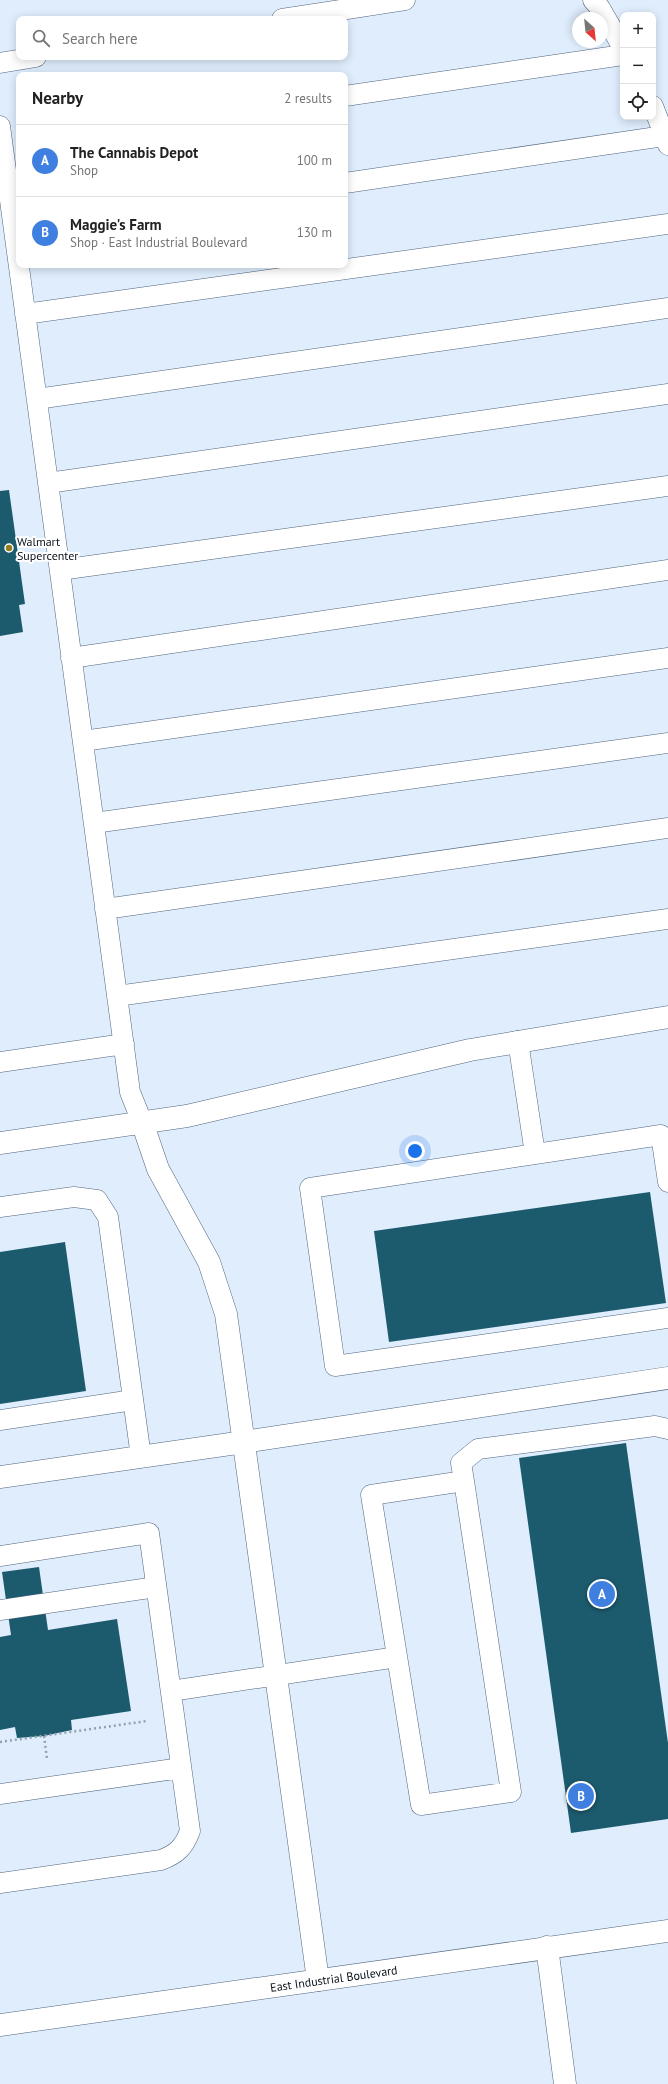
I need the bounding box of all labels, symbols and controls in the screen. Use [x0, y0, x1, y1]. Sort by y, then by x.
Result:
north arrow [572, 12, 608, 48]
map controls [620, 12, 656, 120]
button: + [620, 12, 656, 48]
search box [16, 16, 348, 60]
icon: search [30, 27, 52, 49]
text: Search here [62, 29, 138, 48]
button: − [620, 48, 656, 84]
button: locate [620, 84, 656, 120]
text: Nearby [32, 87, 83, 109]
text: 2 results [284, 90, 332, 107]
text: The Cannabis Depot [70, 143, 198, 162]
text: A [41, 152, 49, 169]
text: 100 m [297, 152, 332, 169]
text: Shop [70, 162, 98, 179]
text: Maggie's Farm [70, 215, 162, 234]
text: B [41, 224, 49, 241]
text: 130 m [297, 224, 332, 241]
text: Shop · East Industrial Boulevard [70, 234, 247, 251]
place label: Walmart Supercenter [17, 534, 78, 563]
marker: Walmart Supercenter [4, 543, 14, 553]
your location [405, 1141, 425, 1161]
pin: A [589, 1579, 615, 1609]
pin: B [568, 1781, 594, 1811]
street label: East Industrial Boulevard [269, 1962, 398, 1994]

